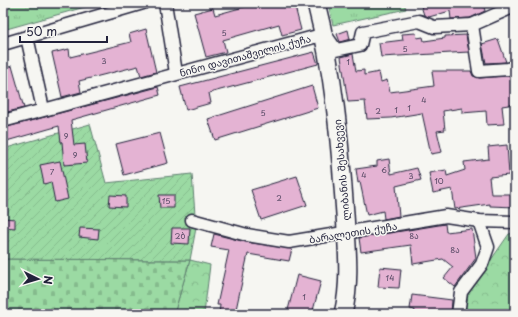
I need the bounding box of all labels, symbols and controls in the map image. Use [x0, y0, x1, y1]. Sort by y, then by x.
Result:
scale bar [20, 18, 107, 44]
text: 50 m [26, 22, 57, 40]
house number: 5 [221, 27, 227, 39]
street label: ნინო დავითაშვილის ქუჩა [178, 30, 312, 80]
house number: 5 [402, 43, 408, 55]
house number: 3 [101, 55, 107, 67]
house number: 1 [346, 56, 350, 68]
house number: 4 [421, 94, 427, 106]
house number: 1 [407, 102, 411, 114]
house number: 1 [394, 104, 398, 116]
house number: 2 [375, 105, 381, 117]
house number: 5 [260, 107, 266, 119]
street label: ლიბანის შესახვევი [329, 119, 353, 221]
house number: 9 [64, 130, 69, 142]
house number: 9 [73, 149, 78, 161]
house number: 6 [381, 164, 387, 176]
house number: 7 [50, 166, 55, 178]
house number: 4 [361, 169, 367, 181]
house number: 3 [408, 170, 414, 182]
house number: 10 [434, 175, 444, 187]
house number: 2 [276, 192, 282, 204]
house number: 15 [162, 195, 170, 207]
street label: ბარალეთის ქუჩა [308, 218, 398, 246]
house number: 2ბ [175, 230, 185, 242]
house number: 8ა [409, 230, 419, 242]
house number: 8ა [450, 244, 460, 256]
north arrow [18, 259, 58, 299]
house number: 14 [386, 272, 394, 284]
text: N [40, 275, 57, 285]
house number: 1 [302, 291, 306, 303]

